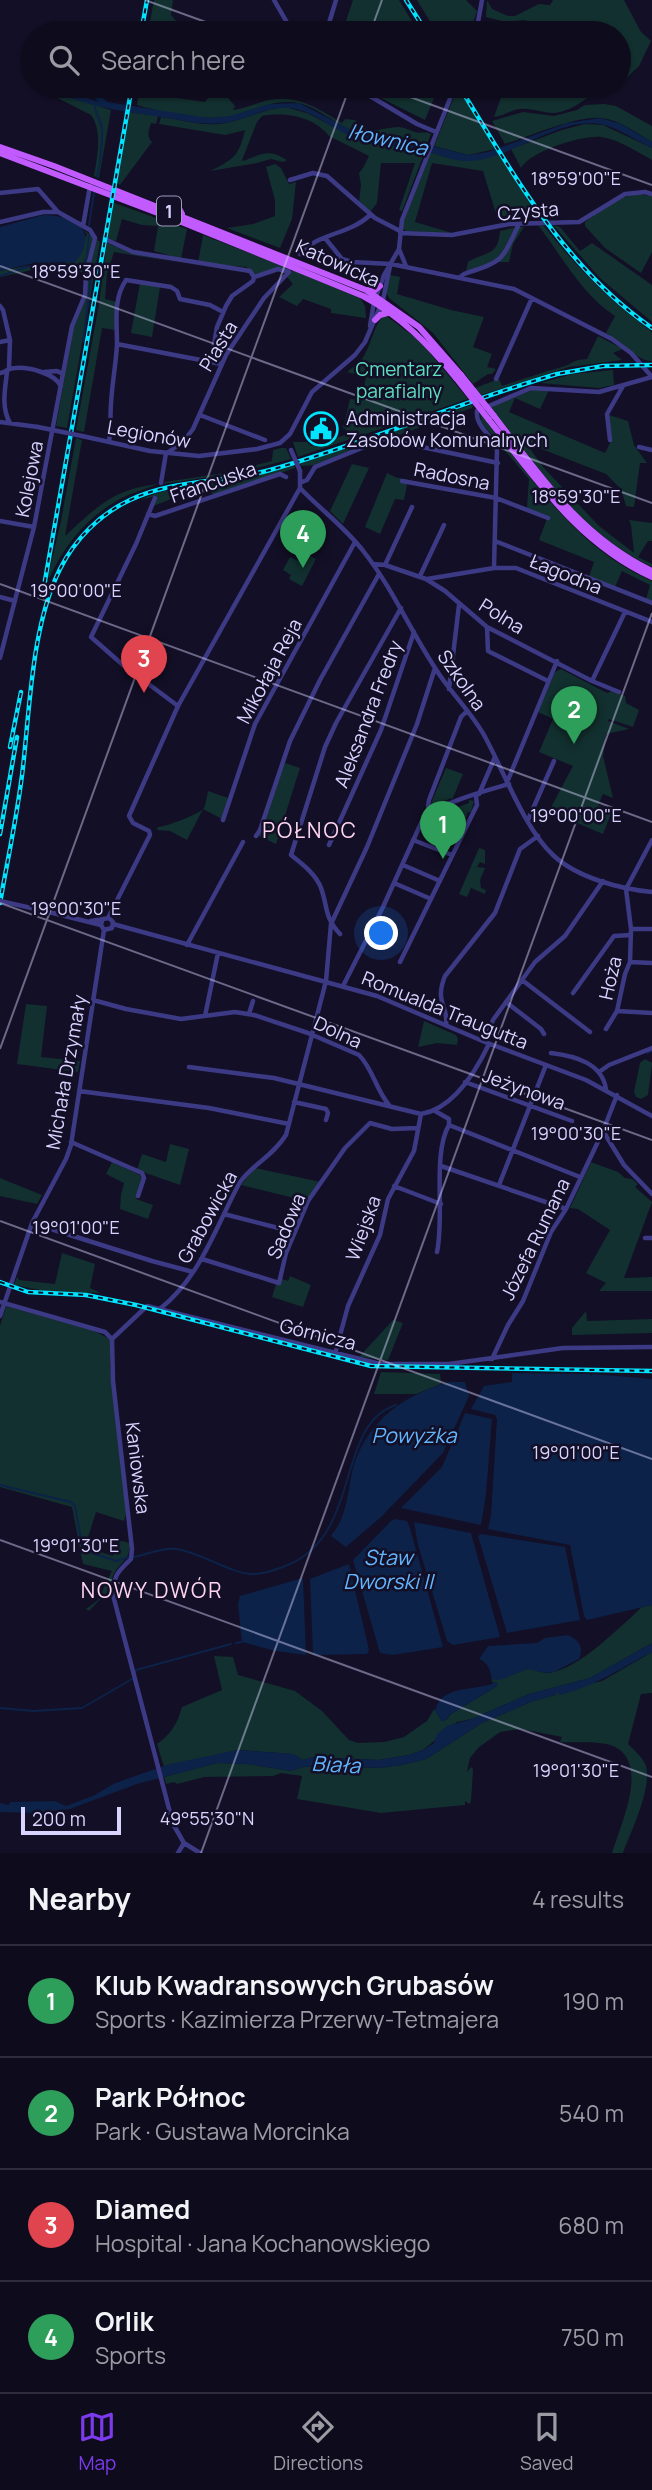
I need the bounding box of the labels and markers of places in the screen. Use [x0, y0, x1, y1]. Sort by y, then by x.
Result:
place label: Administracja Zasobów Komunalnych [346, 405, 548, 453]
public building icon: Administracja Zasobów Komunalnych [302, 410, 340, 448]
pin: 4 [280, 510, 326, 568]
pin: 3 [121, 635, 167, 693]
pin: 2 [551, 686, 597, 744]
pin: 1 [420, 801, 466, 859]

